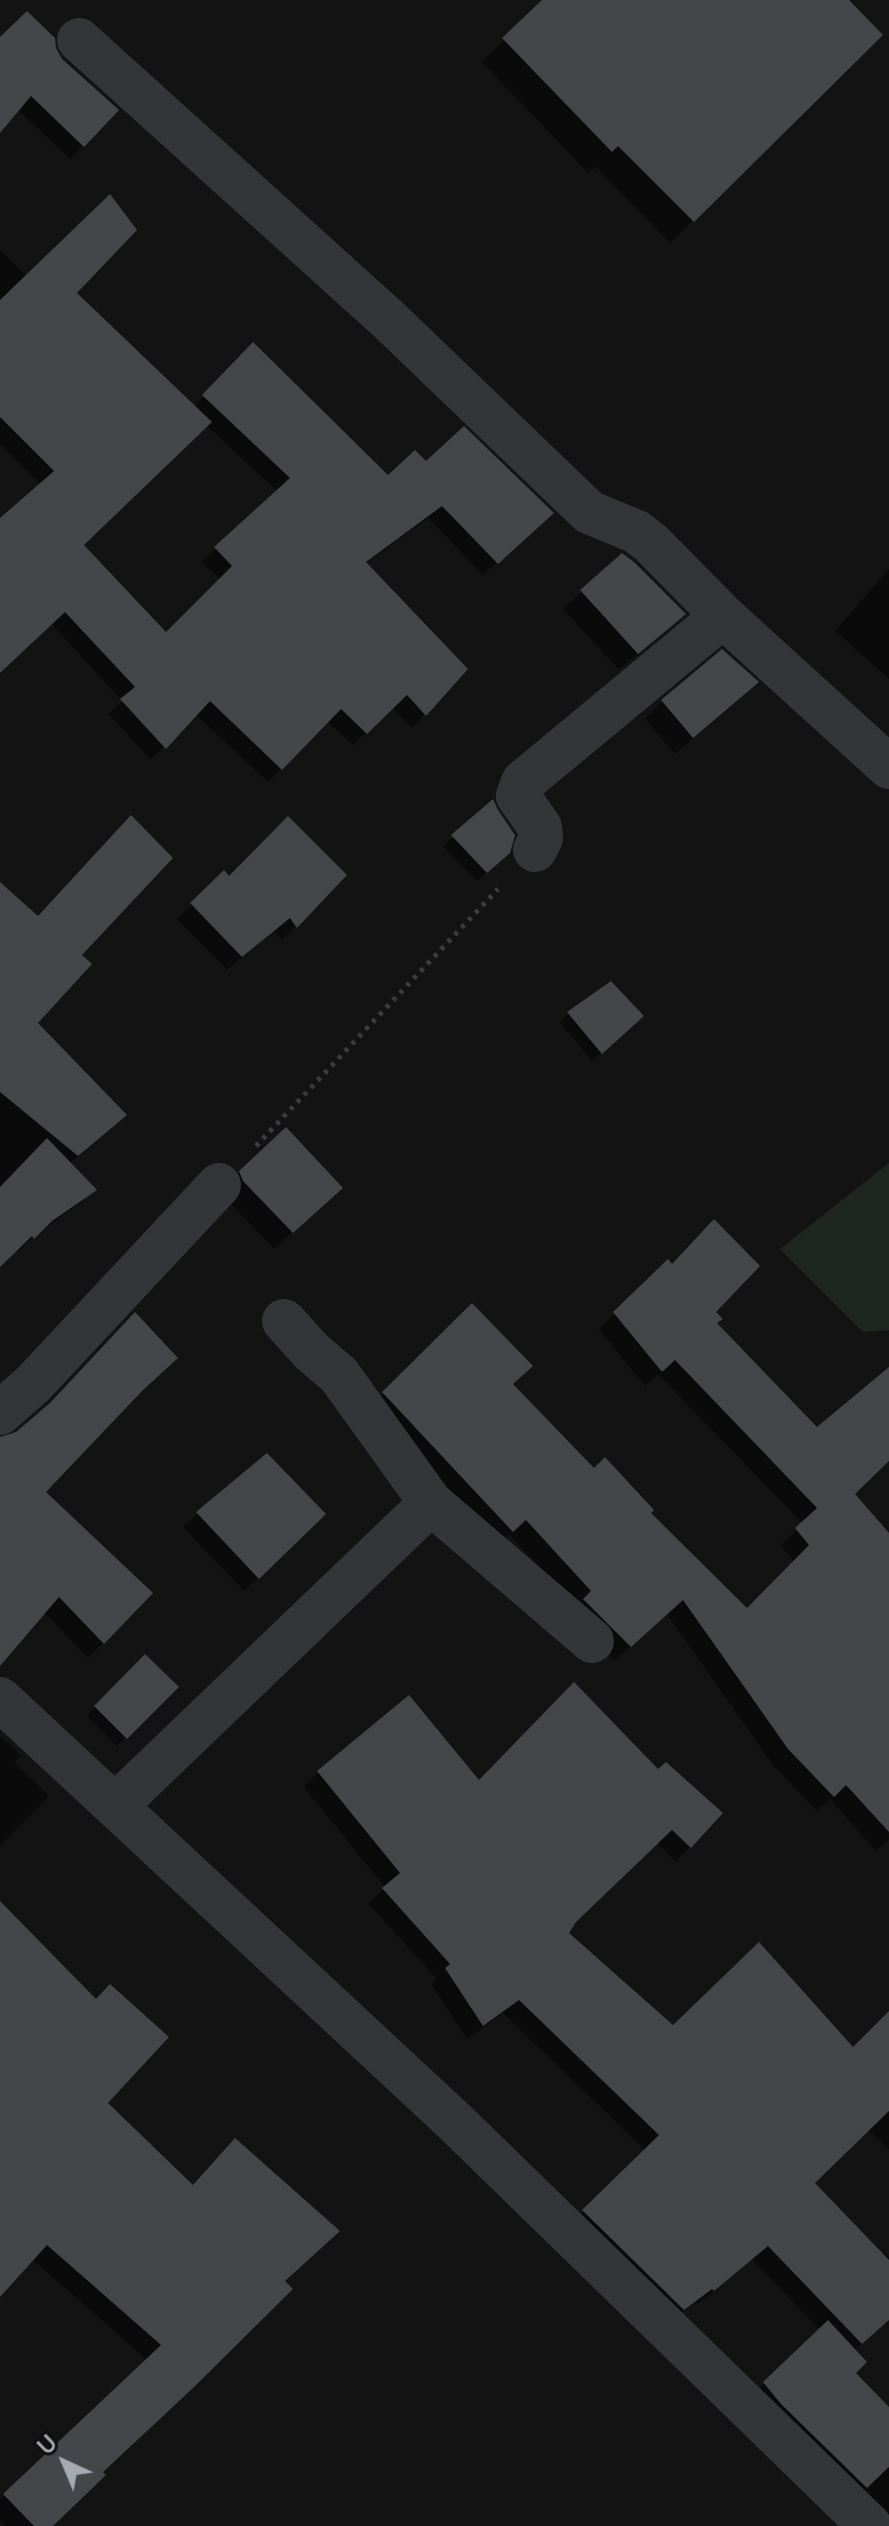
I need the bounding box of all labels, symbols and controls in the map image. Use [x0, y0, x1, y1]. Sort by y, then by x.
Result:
north arrow [24, 2422, 104, 2502]
text: U [32, 2429, 62, 2460]

